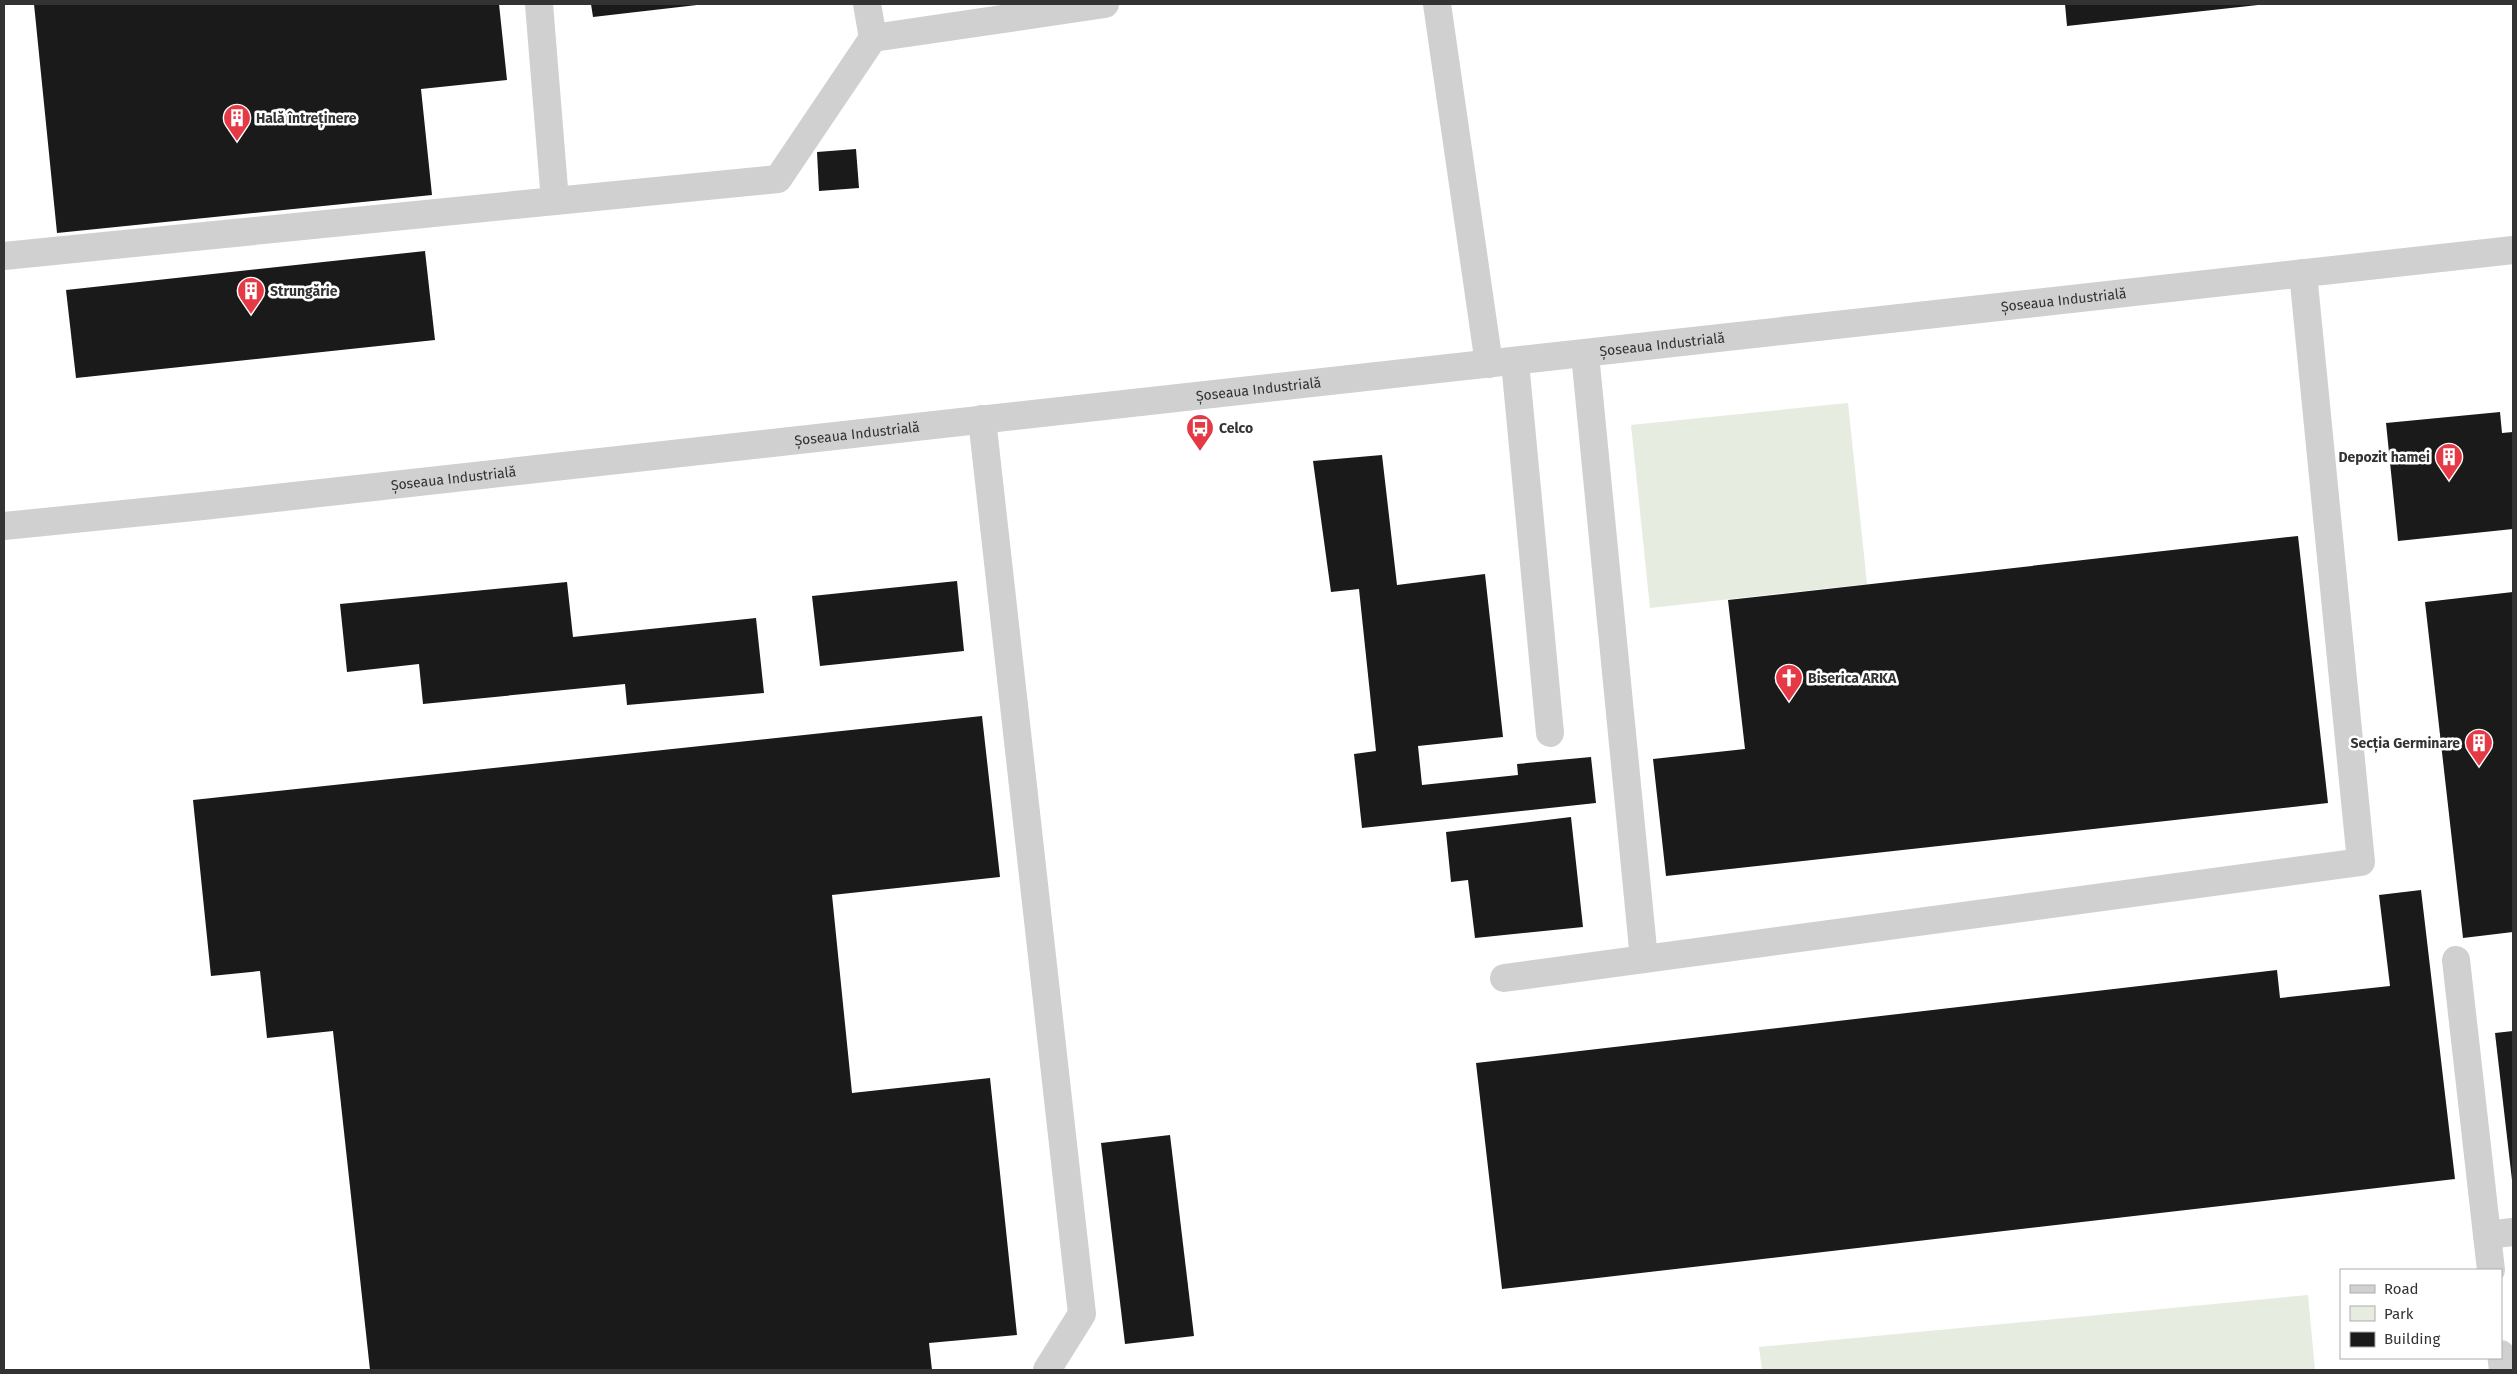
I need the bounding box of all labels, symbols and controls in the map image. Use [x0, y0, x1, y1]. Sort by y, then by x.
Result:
building icon: Hală întreținere [222, 103, 252, 142]
place label: Hală întreținere [256, 110, 357, 128]
building icon: Strungărie [236, 276, 266, 315]
place label: Strungărie [270, 283, 338, 300]
street label: Șoseaua Industrială [2000, 285, 2127, 317]
street label: Șoseaua Industrială [1599, 329, 1726, 361]
street label: Șoseaua Industrială [1195, 374, 1322, 406]
bus stop icon: Celco [1185, 413, 1215, 452]
street label: Șoseaua Industrială [793, 419, 921, 450]
place label: Celco [1219, 420, 1253, 437]
building icon: Depozit hamei [2434, 442, 2464, 481]
place label: Depozit hamei [2338, 449, 2430, 466]
street label: Șoseaua Industrială [390, 463, 517, 495]
church icon: Biserica ARKA [1774, 663, 1804, 702]
place label: Biserica ARKA [1808, 670, 1897, 687]
building icon: Secția Germinare [2464, 728, 2494, 767]
place label: Secția Germinare [2350, 735, 2460, 753]
legend [2340, 1269, 2502, 1359]
text: Road [2384, 1280, 2419, 1298]
text: Park [2384, 1305, 2414, 1323]
text: Building [2384, 1330, 2440, 1348]

